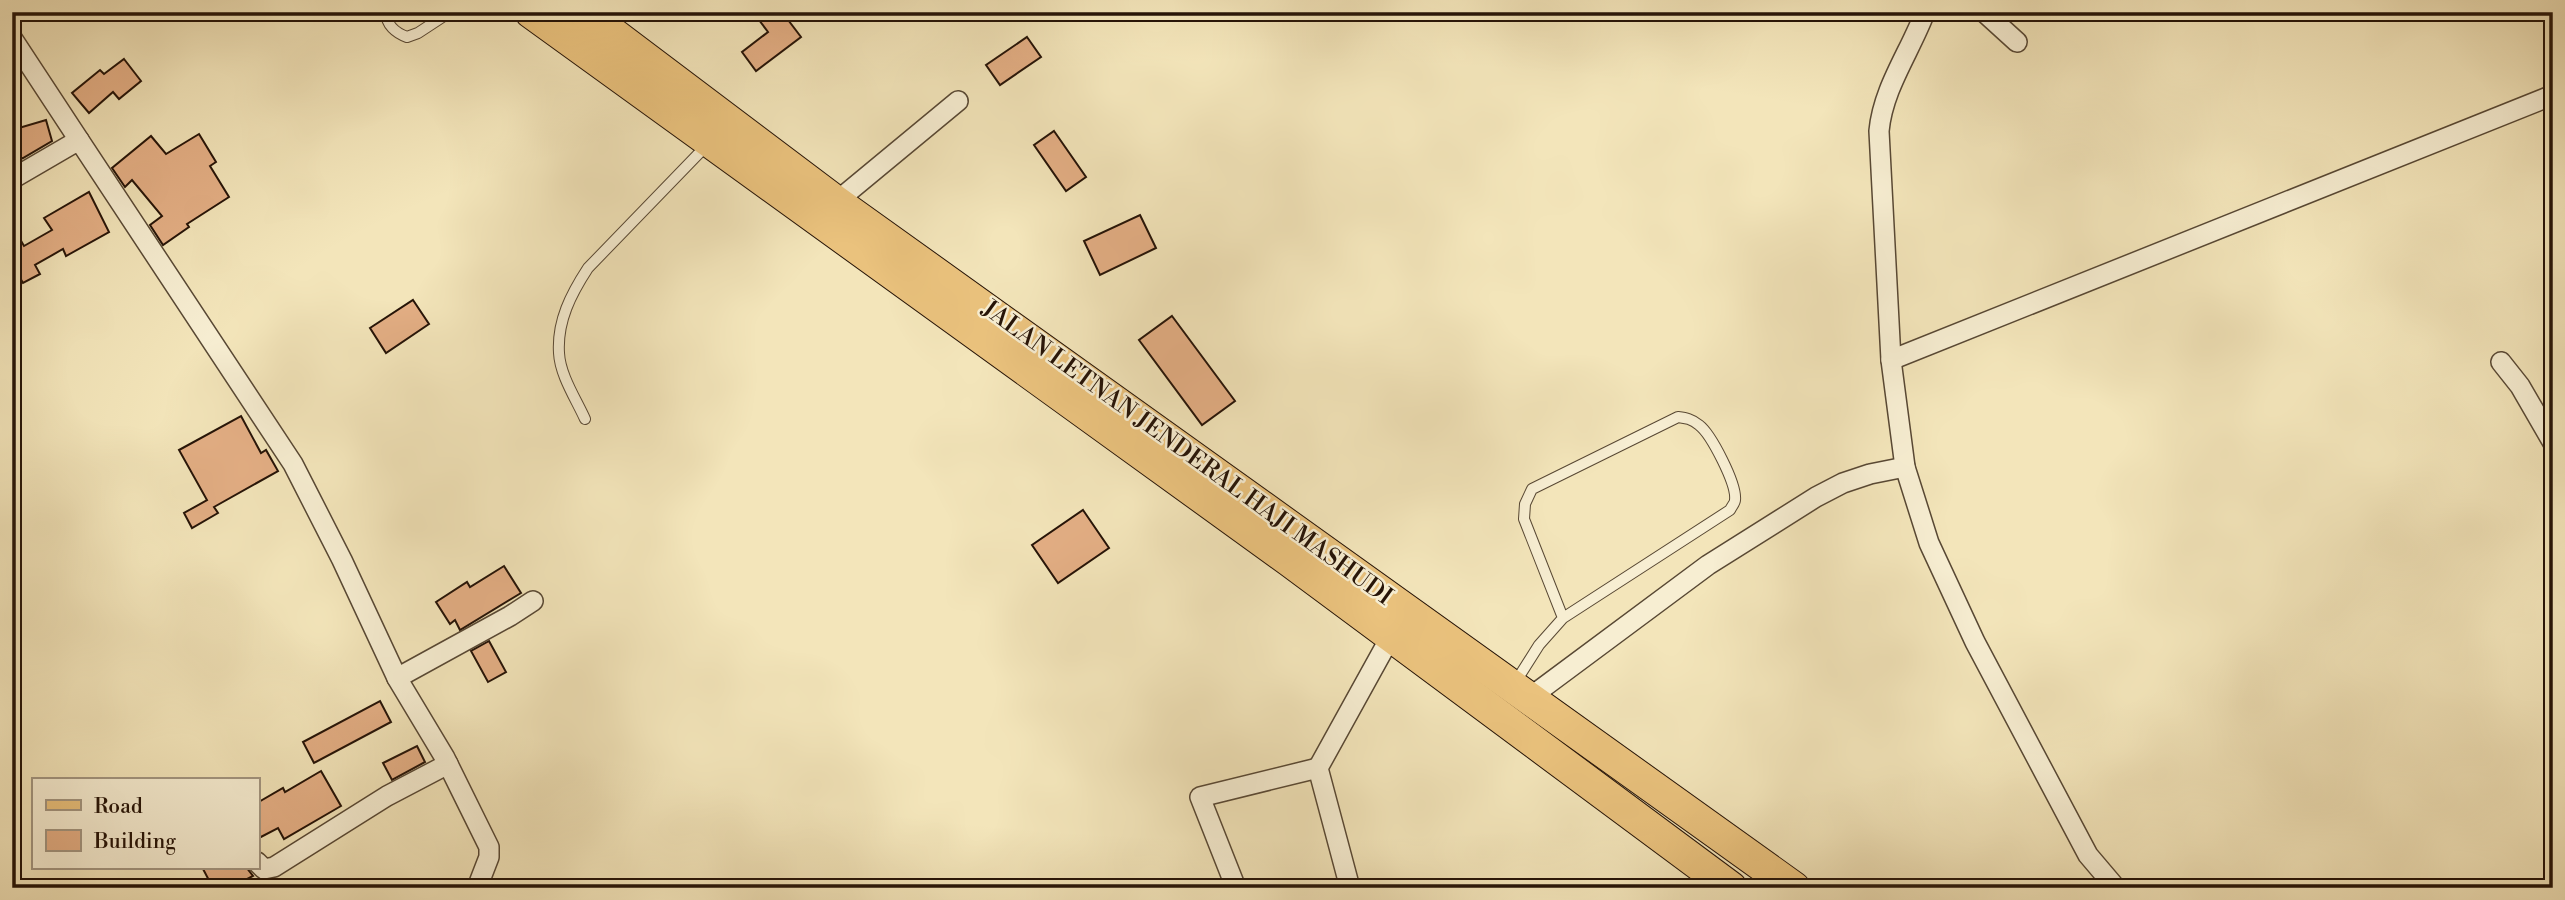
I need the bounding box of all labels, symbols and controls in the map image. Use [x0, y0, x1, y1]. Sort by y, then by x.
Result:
street label: JALAN LETNAN JENDERAL HAJI MASHUDI [975, 293, 1398, 612]
legend [32, 778, 259, 869]
text: Road [94, 794, 143, 820]
text: Building [93, 829, 176, 855]

